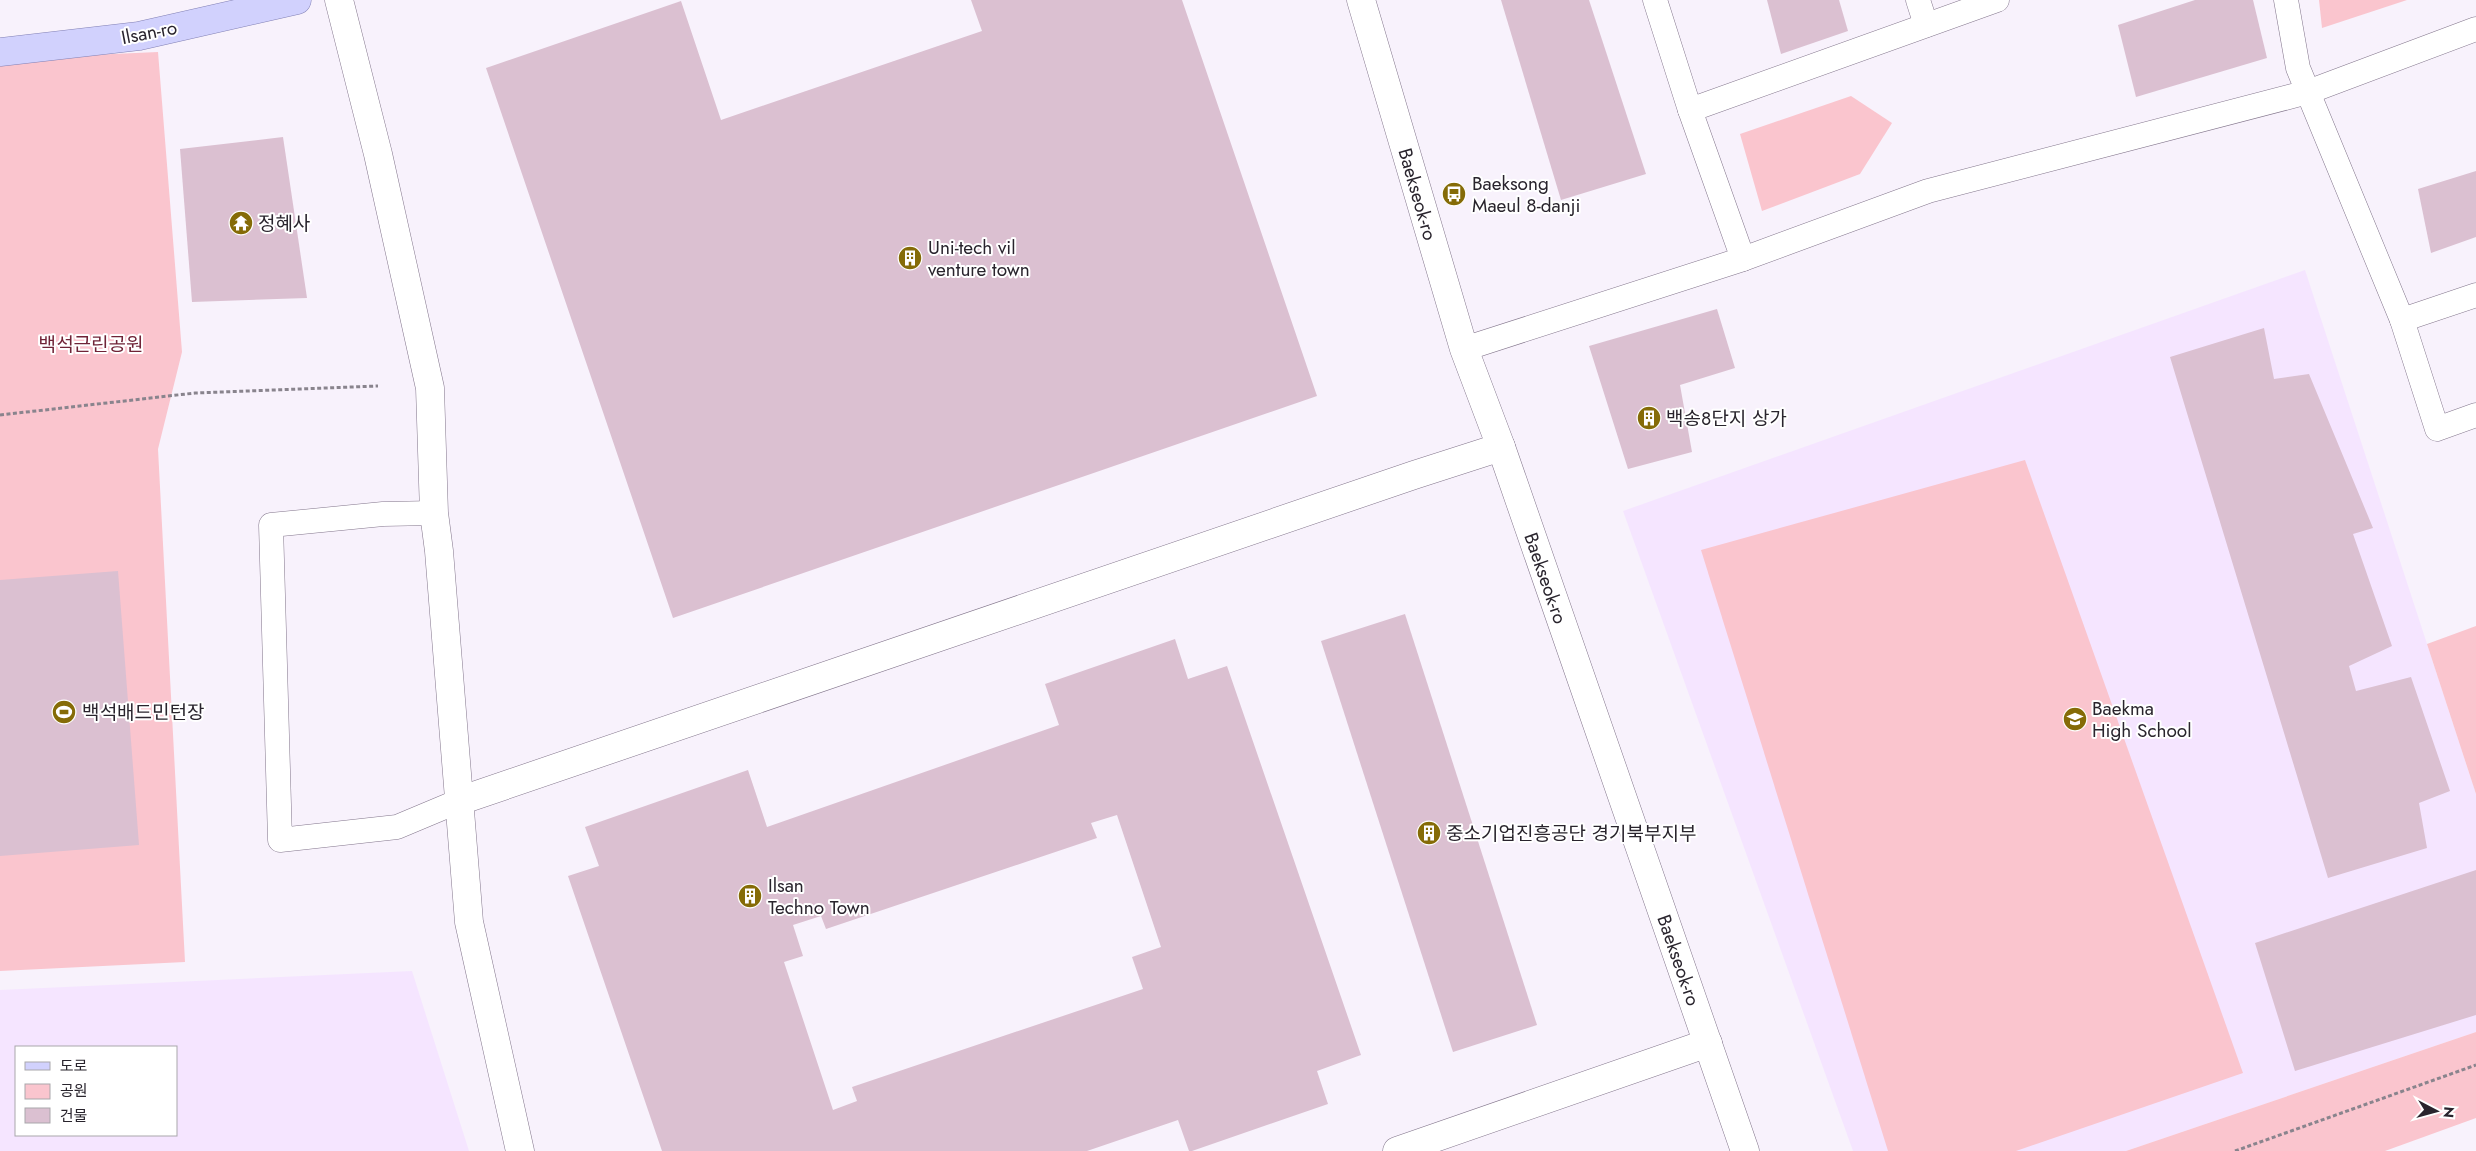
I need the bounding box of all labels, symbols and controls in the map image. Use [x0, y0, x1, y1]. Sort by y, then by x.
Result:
street label: Ilsan-ro [119, 14, 179, 51]
street label: Baekseok-ro [1391, 145, 1444, 243]
place label: Baeksong Maeul 8-danji [1472, 170, 1580, 219]
bus stop icon: Baeksong Maeul 8-danji [1441, 181, 1467, 207]
temple icon: 정혜사 [228, 210, 254, 236]
place label: 정혜사 [258, 210, 310, 237]
place label: Uni-tech vil venture town [928, 234, 1030, 283]
building icon: Uni-tech vil venture town [897, 245, 923, 271]
park label: 백석근린공원 [39, 331, 143, 358]
building icon: 백송8단지 상가 [1636, 405, 1662, 431]
place label: 백송8단지 상가 [1666, 405, 1787, 432]
street label: Baekseok-ro [1517, 529, 1574, 627]
place label: Baekma High School [2092, 695, 2192, 744]
sports icon: 백석배드민턴장 [51, 699, 77, 725]
place label: 백석배드민턴장 [82, 699, 204, 726]
school or university icon: Baekma High School [2062, 706, 2088, 732]
building icon: 중소기업진흥공단 경기북부지부 [1416, 820, 1442, 846]
place label: 중소기업진흥공단 경기북부지부 [1446, 820, 1696, 847]
place label: Ilsan Techno Town [768, 872, 870, 921]
building icon: Ilsan Techno Town [737, 883, 763, 909]
street label: Baekseok-ro [1650, 911, 1707, 1009]
legend [15, 1046, 178, 1136]
text: 도로 [60, 1055, 88, 1077]
text: 공원 [60, 1080, 88, 1102]
north arrow [2411, 1086, 2461, 1136]
text: 건물 [60, 1105, 88, 1127]
text: N [2438, 1106, 2459, 1119]

